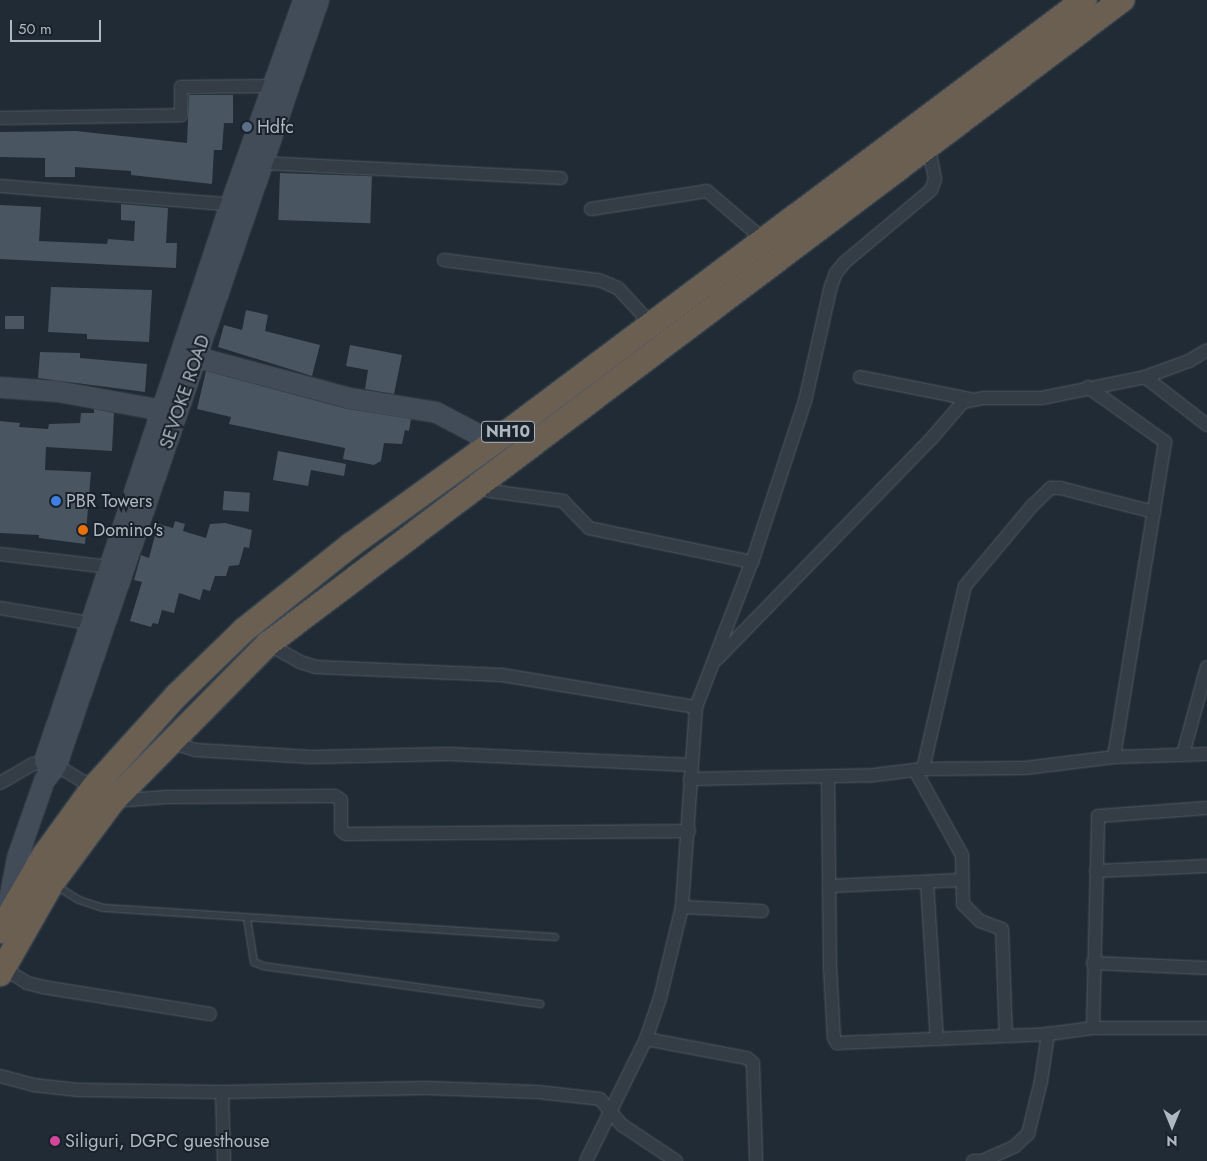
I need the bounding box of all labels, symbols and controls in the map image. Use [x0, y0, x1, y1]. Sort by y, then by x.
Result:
scale bar [12, 10, 104, 42]
text: 50 m [18, 18, 52, 40]
place label: Hdfc [257, 116, 294, 138]
marker: Hdfc [241, 121, 253, 133]
street label: SEVOKE ROAD [155, 332, 215, 452]
road number: NH10 [480, 418, 536, 446]
place label: PBR Towers [66, 490, 152, 512]
marker: PBR Towers [50, 495, 62, 507]
place label: Domino's [93, 519, 163, 541]
marker: Domino's [77, 524, 89, 536]
north arrow [1147, 1101, 1197, 1151]
place label: Siliguri, DGPC guesthouse [65, 1130, 269, 1152]
text: N [1166, 1131, 1178, 1151]
marker: Siliguri, DGPC guesthouse [49, 1135, 61, 1147]

